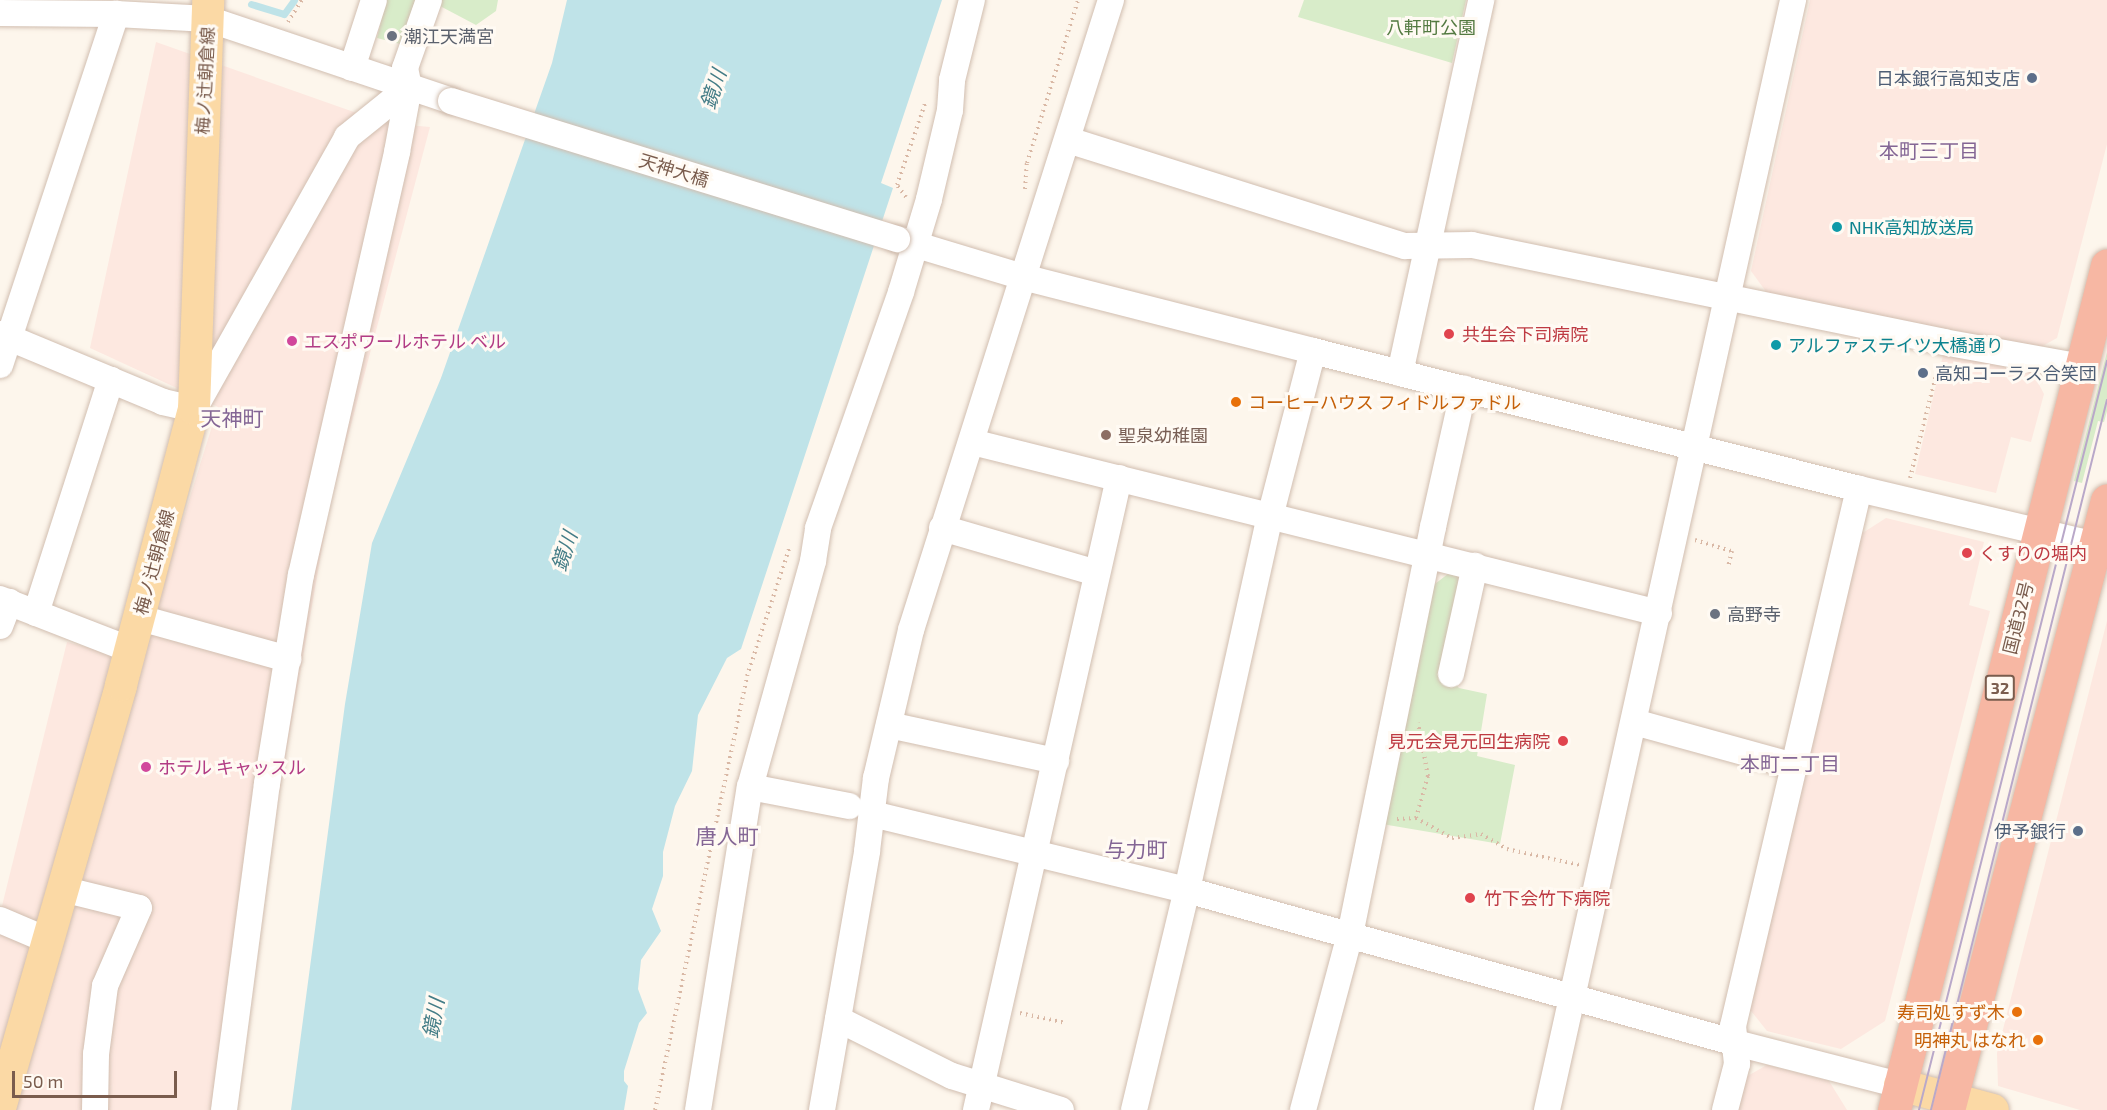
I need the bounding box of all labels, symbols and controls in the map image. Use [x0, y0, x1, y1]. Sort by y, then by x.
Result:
park label: 八軒町公園 [1386, 16, 1476, 38]
place label: 潮江天満宮 [404, 25, 494, 47]
street label: 梅ノ辻朝倉線 [191, 27, 219, 135]
marker: 潮江天満宮 [385, 29, 399, 43]
water label: 鏡川 [695, 66, 731, 112]
place label: 日本銀行高知支店 [1876, 67, 2020, 89]
marker: 日本銀行高知支店 [2025, 71, 2039, 85]
district label: 本町三丁目 [1879, 138, 1979, 162]
street label: 天神大橋 [636, 149, 712, 191]
place label: NHK高知放送局 [1849, 216, 1974, 238]
marker: NHK高知放送局 [1830, 220, 1844, 234]
place label: 共生会下司病院 [1462, 323, 1588, 345]
marker: 共生会下司病院 [1440, 325, 1458, 343]
place label: エスポワールホテル ベル [304, 330, 506, 352]
marker: エスポワールホテル ベル [285, 334, 299, 348]
place label: アルファステイツ大橋通り [1788, 334, 2004, 356]
marker: アルファステイツ大橋通り [1769, 338, 1783, 352]
place label: 高知コーラス合笑団 [1935, 362, 2097, 384]
marker: 高知コーラス合笑団 [1916, 366, 1930, 380]
place label: コーヒーハウス フィドルファドル [1248, 391, 1522, 413]
marker: コーヒーハウス フィドルファドル [1229, 395, 1243, 409]
district label: 天神町 [201, 405, 263, 431]
place label: 聖泉幼稚園 [1118, 424, 1208, 446]
marker: 聖泉幼稚園 [1099, 428, 1113, 442]
street label: 梅ノ辻朝倉線 [130, 507, 178, 617]
water label: 鏡川 [546, 528, 582, 574]
place label: くすりの堀内 [1979, 542, 2087, 564]
marker: くすりの堀内 [1960, 546, 1974, 560]
street label: 国道32号 [1999, 579, 2037, 657]
place label: 高野寺 [1727, 603, 1781, 625]
marker: 高野寺 [1708, 607, 1722, 621]
road number: 32 [1984, 675, 2016, 701]
place label: 見元会見元回生病院 [1388, 730, 1550, 752]
marker: 見元会見元回生病院 [1554, 732, 1572, 750]
district label: 本町二丁目 [1740, 751, 1840, 775]
place label: ホテル キャッスル [158, 756, 306, 778]
marker: ホテル キャッスル [139, 760, 153, 774]
place label: 伊予銀行 [1994, 820, 2066, 842]
district label: 唐人町 [696, 823, 758, 849]
marker: 伊予銀行 [2071, 824, 2085, 838]
district label: 与力町 [1105, 836, 1167, 862]
place label: 竹下会竹下病院 [1484, 887, 1610, 909]
marker: 竹下会竹下病院 [1461, 889, 1479, 907]
water label: 鏡川 [418, 996, 448, 1040]
place label: 寿司処すず木 [1897, 1001, 2005, 1023]
marker: 寿司処すず木 [2010, 1005, 2024, 1019]
place label: 明神丸 はなれ [1914, 1029, 2026, 1051]
marker: 明神丸 はなれ [2031, 1033, 2045, 1047]
scale bar [15, 1059, 180, 1097]
text: 50 m [23, 1070, 63, 1092]

